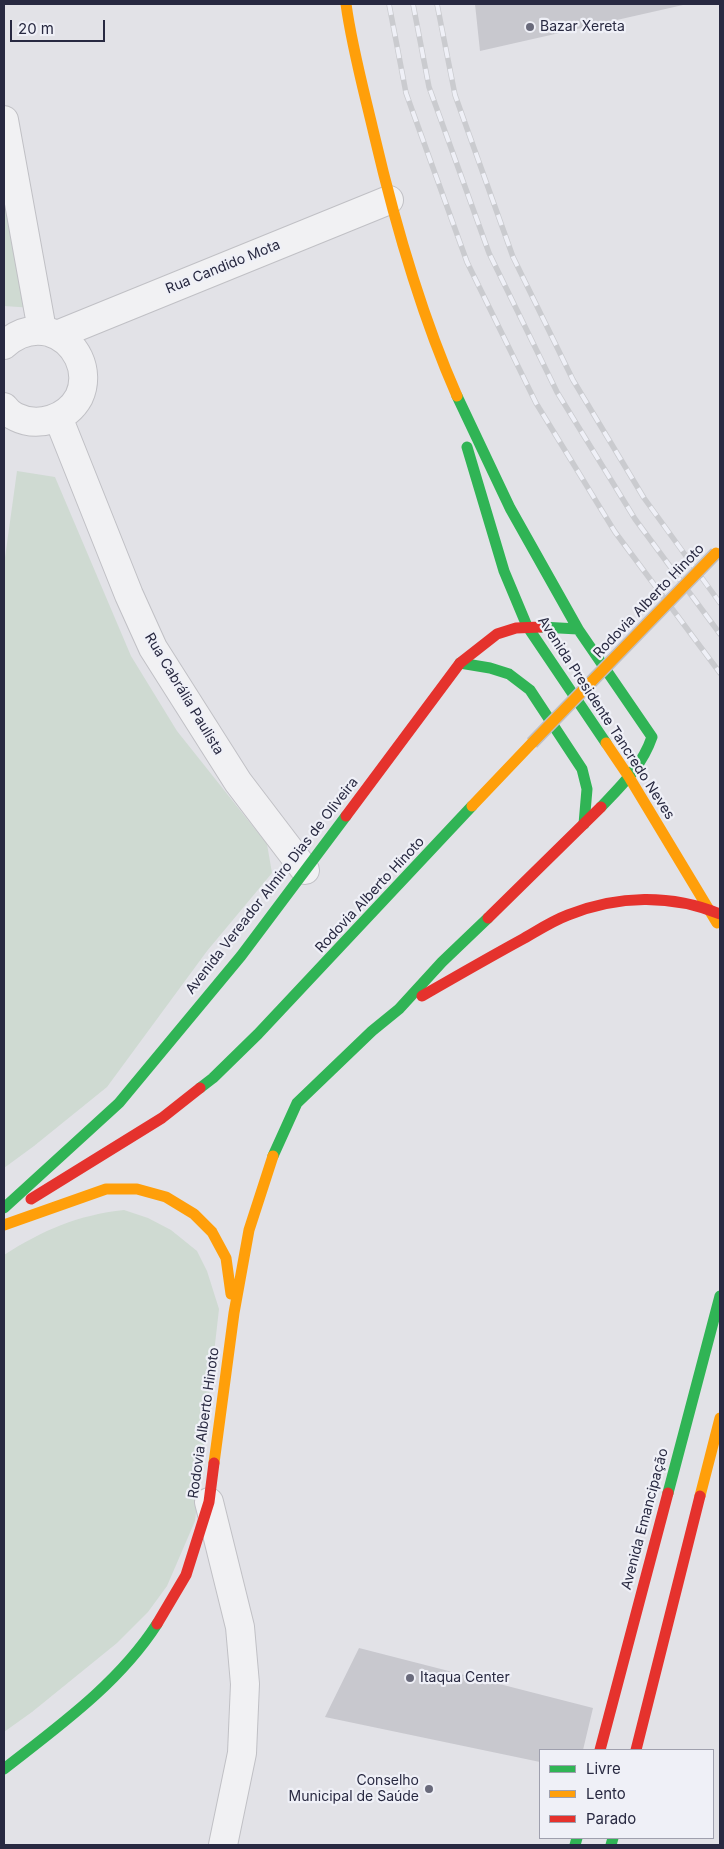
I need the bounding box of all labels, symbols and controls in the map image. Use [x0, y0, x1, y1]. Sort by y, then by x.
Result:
scale bar [12, 10, 108, 42]
text: 20 m [18, 19, 54, 38]
place label: Bazar Xereta [540, 19, 625, 35]
marker: Bazar Xereta [524, 21, 536, 33]
street label: Rua Candido Mota [163, 236, 283, 298]
street label: Rodovia Alberto Hinoto [590, 540, 708, 662]
street label: Avenida Presidente Tancredo Neves [534, 613, 678, 823]
street label: Rua Cabrália Paulista [141, 630, 227, 758]
street label: Avenida Vereador Almiro Dias de Oliveira [182, 774, 362, 998]
street label: Rodovia Alberto Hinoto [312, 834, 428, 956]
street label: Rodovia Alberto Hinoto [185, 1346, 223, 1500]
street label: Avenida Emancipação [618, 1446, 672, 1592]
place label: Itaqua Center [420, 1670, 510, 1686]
marker: Itaqua Center [404, 1672, 416, 1684]
legend [539, 1749, 714, 1839]
text: Livre [586, 1759, 621, 1778]
place label: Conselho Municipal de Saúde [289, 1773, 419, 1805]
marker: Conselho Municipal de Saúde [423, 1783, 435, 1795]
text: Lento [586, 1784, 626, 1803]
text: Parado [586, 1809, 636, 1828]

